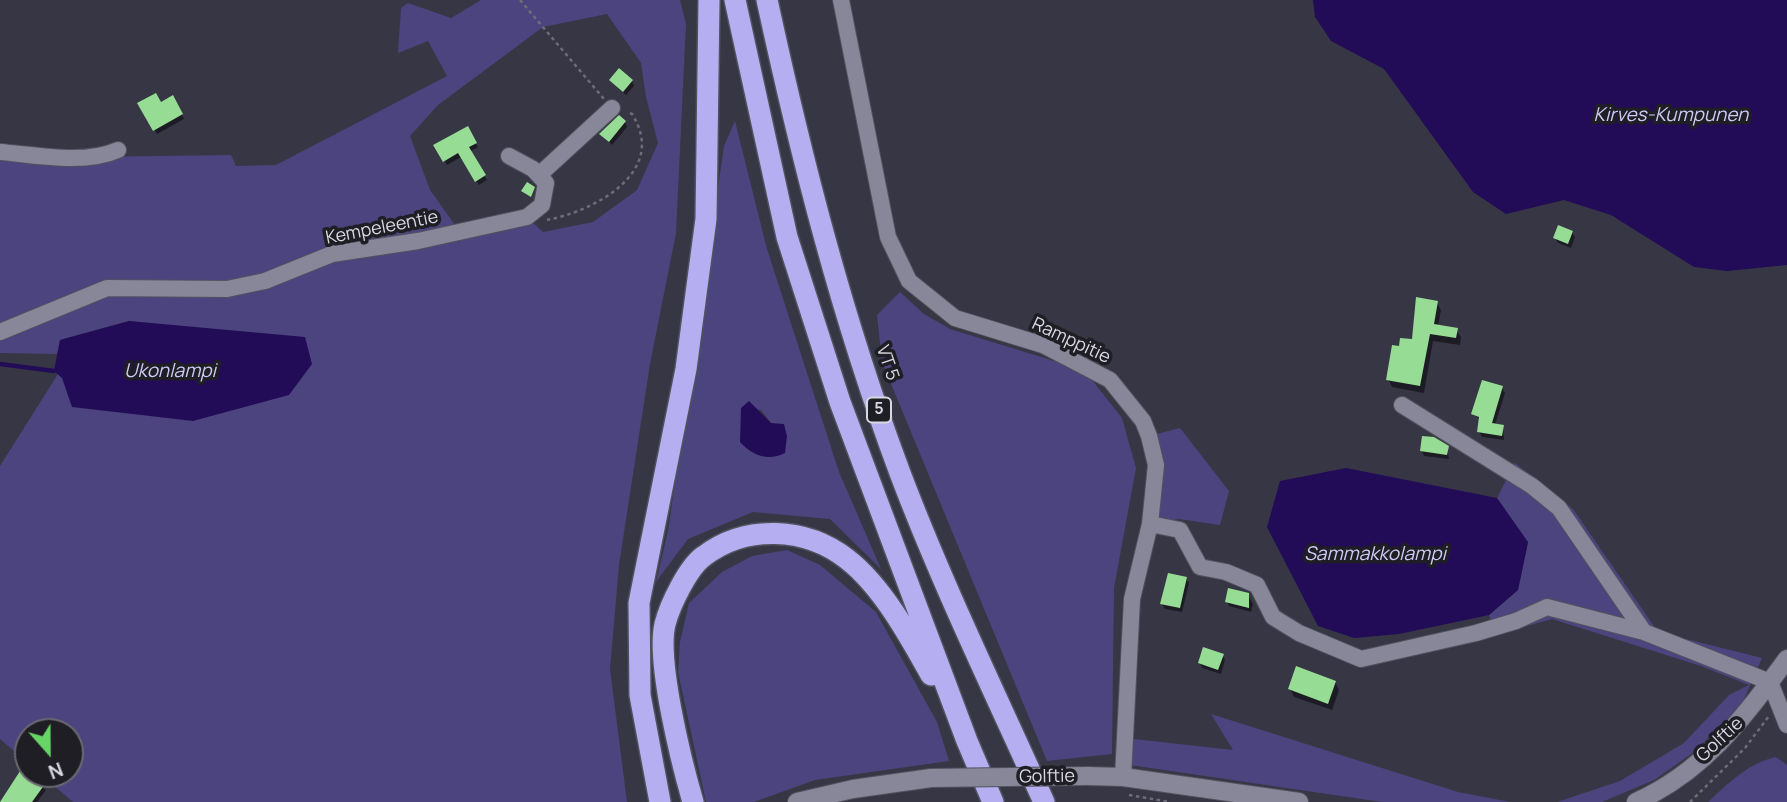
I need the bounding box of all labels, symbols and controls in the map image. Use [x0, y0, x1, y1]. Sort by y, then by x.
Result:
water label: Kirves-Kumpunen [1594, 105, 1748, 127]
street label: Kempeleentie [324, 206, 440, 250]
street label: Ramppitie [1028, 313, 1114, 369]
street label: VT 5 [871, 343, 903, 383]
water label: Ukonlampi [124, 361, 216, 383]
road number: 5 [867, 398, 891, 422]
water label: Sammakkolampi [1304, 544, 1446, 566]
street label: Golftie [1692, 713, 1748, 767]
north arrow [14, 718, 84, 788]
text: N [45, 756, 67, 785]
street label: Golftie [1019, 766, 1075, 788]

